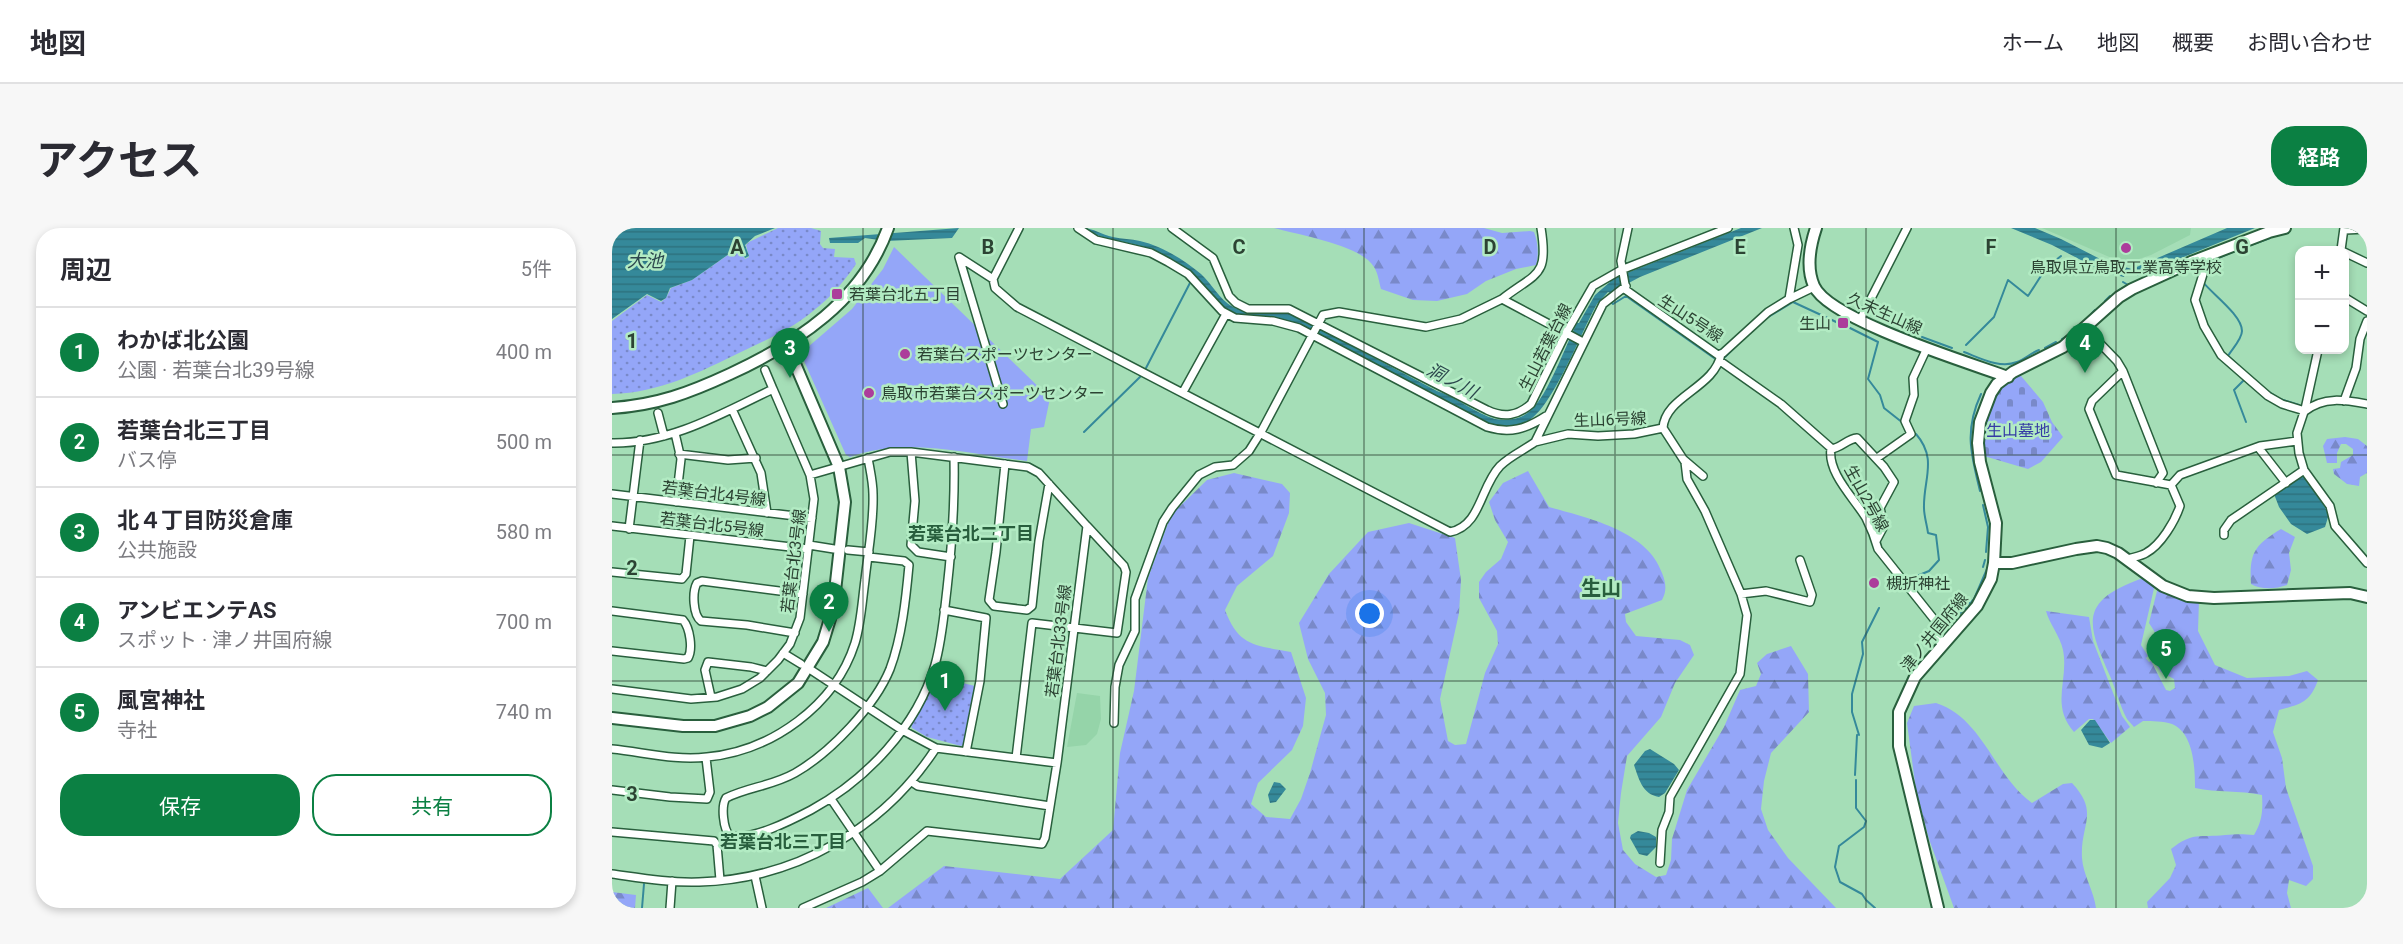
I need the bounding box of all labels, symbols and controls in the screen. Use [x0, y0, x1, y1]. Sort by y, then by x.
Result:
text: 地図 [30, 27, 86, 60]
text: ホーム [2002, 31, 2064, 55]
text: 地図 [2097, 31, 2139, 55]
text: 概要 [2172, 31, 2214, 55]
text: お問い合わせ [2247, 31, 2373, 55]
button: 経路 [2271, 126, 2367, 186]
text: アクセス [36, 136, 202, 185]
text: A [730, 235, 744, 259]
text: B [982, 235, 994, 259]
text: C [1232, 235, 1246, 259]
text: D [1484, 235, 1497, 259]
text: E [1734, 235, 1746, 259]
text: F [1986, 235, 1997, 259]
text: G [2235, 235, 2249, 259]
marker: 鳥取県立鳥取工業高等学校 [2119, 241, 2133, 255]
map controls [2295, 246, 2349, 354]
button: + [2295, 246, 2349, 300]
water label: 大池 [627, 250, 665, 271]
text: 周辺 [60, 255, 112, 285]
text: 5件 [521, 257, 552, 281]
place label: 鳥取県立鳥取工業高等学校 [2030, 258, 2222, 277]
place label: 若葉台北五丁目 [849, 285, 961, 304]
marker: 若葉台北五丁目 [830, 287, 844, 301]
street label: 久末生山線 [1844, 289, 1925, 338]
street label: 生山5号線 [1655, 291, 1727, 346]
street label: 生山若葉台線 [1515, 300, 1576, 394]
button: − [2295, 300, 2349, 354]
place label: 生山 [1799, 314, 1831, 333]
marker: 生山 [1836, 316, 1850, 330]
pin: 4 [2066, 324, 2104, 373]
text: わかば北公園 [117, 328, 249, 353]
pin: 3 [770, 328, 810, 378]
text: 1 [626, 329, 638, 353]
text: 1 [74, 340, 85, 364]
text: 400 m [496, 340, 552, 364]
place label: 若葉台スポーツセンター [917, 345, 1093, 364]
marker: 若葉台スポーツセンター [898, 347, 912, 361]
text: 公園 · 若葉台北39号線 [117, 358, 315, 382]
water label: 洞ノ川 [1423, 359, 1483, 403]
place label: 鳥取市若葉台スポーツセンター [881, 384, 1105, 403]
marker: 鳥取市若葉台スポーツセンター [862, 386, 876, 400]
street label: 生山6号線 [1573, 409, 1647, 430]
text: 若葉台北三丁目 [117, 418, 271, 443]
park label: 生山墓地 [1986, 421, 2050, 440]
text: 2 [74, 430, 85, 454]
text: 500 m [496, 430, 552, 454]
text: バス停 [117, 448, 177, 472]
street label: 生山2号線 [1841, 462, 1893, 535]
street label: 若葉台北4号線 [661, 478, 767, 509]
text: 北４丁目防災倉庫 [117, 508, 293, 533]
street label: 若葉台北3号線 [778, 508, 809, 614]
street label: 若葉台北5号線 [659, 509, 765, 540]
text: 3 [74, 520, 85, 544]
text: 580 m [496, 520, 552, 544]
district label: 若葉台北二丁目 [908, 523, 1034, 544]
text: 公共施設 [117, 538, 197, 562]
text: 2 [626, 556, 638, 580]
place label: 槻折神社 [1886, 574, 1950, 593]
district label: 生山 [1581, 576, 1621, 600]
marker: 槻折神社 [1867, 576, 1881, 590]
pin: 2 [810, 582, 848, 632]
street label: 若葉台北33号線 [1042, 583, 1075, 699]
street label: 津ノ井国府線 [1897, 589, 1972, 676]
text: アンビエンテAS [117, 598, 276, 623]
your location [1355, 599, 1384, 628]
text: 4 [74, 610, 85, 634]
text: 700 m [496, 610, 552, 634]
text: スポット · 津ノ井国府線 [117, 628, 332, 652]
pin: 5 [2146, 630, 2186, 679]
pin: 1 [926, 662, 964, 711]
text: 風宮神社 [117, 688, 205, 713]
text: 5 [74, 700, 85, 724]
text: 740 m [496, 700, 552, 724]
text: 寺社 [117, 718, 157, 742]
button: 保存 [60, 774, 300, 836]
button: 共有 [312, 774, 552, 836]
text: 3 [626, 782, 638, 806]
district label: 若葉台北三丁目 [720, 831, 846, 852]

